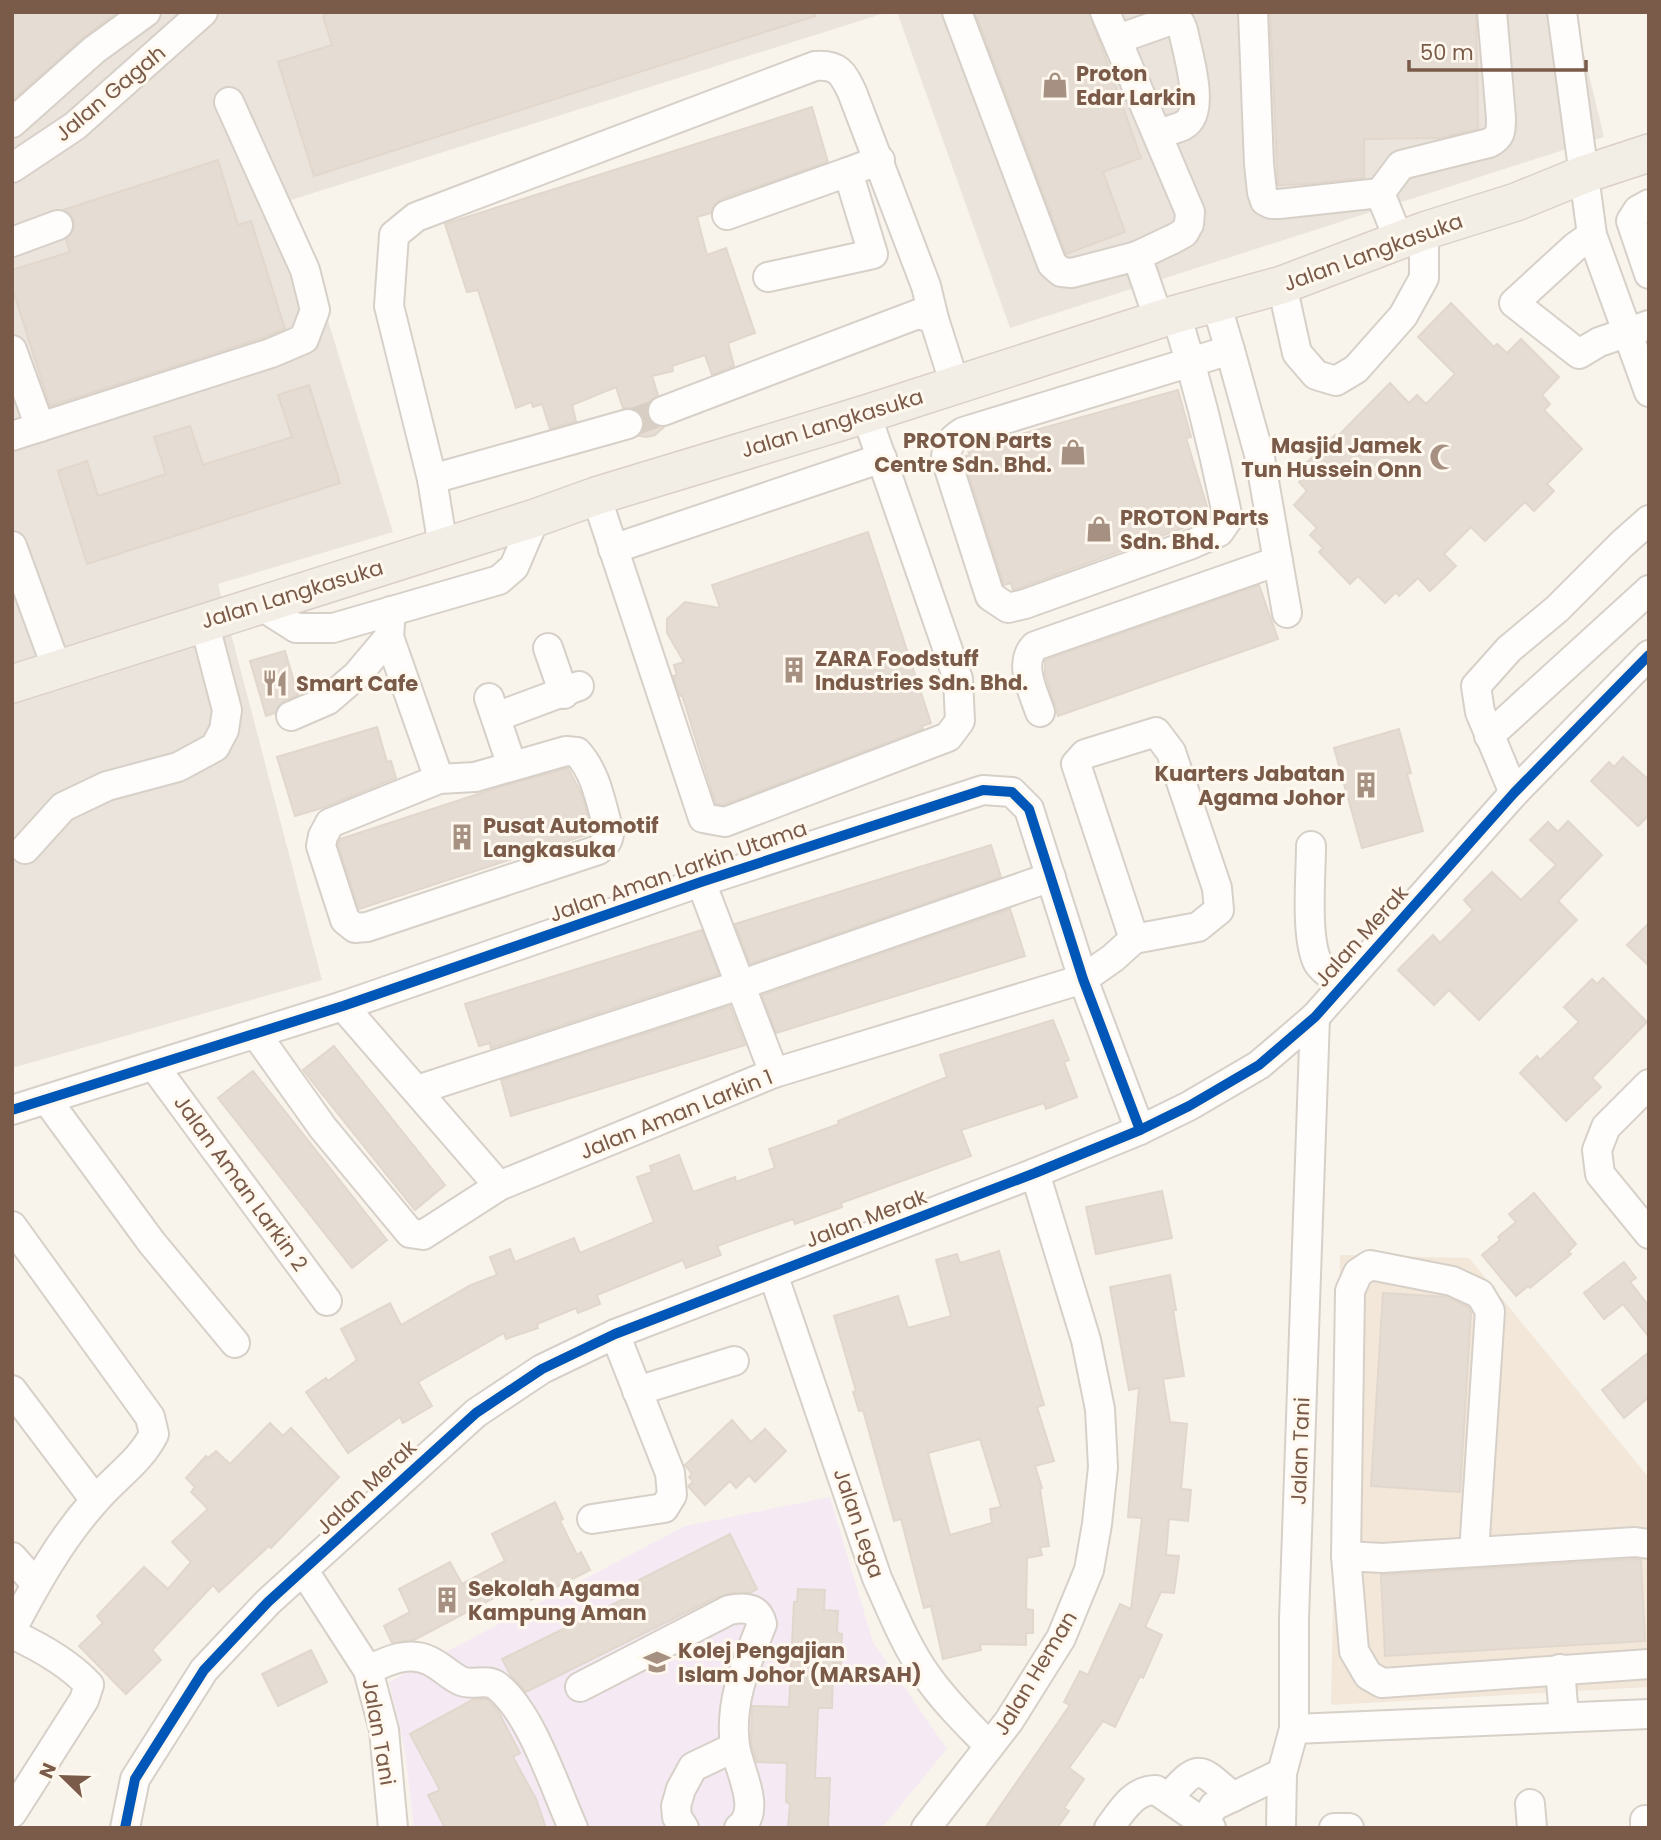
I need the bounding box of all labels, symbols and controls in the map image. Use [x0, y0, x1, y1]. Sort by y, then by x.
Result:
scale bar [1409, 28, 1586, 72]
street label: Jalan Gagah [49, 38, 171, 148]
text: 50 m [1420, 38, 1474, 67]
place label: Proton Edar Larkin [1076, 59, 1196, 112]
shop icon: Proton Edar Larkin [1040, 70, 1070, 100]
street label: Jalan Langkasuka [1279, 206, 1467, 298]
street label: Jalan Langkasuka [737, 381, 927, 465]
place label: PROTON Parts Centre Sdn. Bhd. [874, 426, 1052, 479]
place label: Masjid Jamek Tun Hussein Onn [1241, 431, 1422, 484]
shop icon: PROTON Parts Centre Sdn. Bhd. [1058, 437, 1088, 467]
mosque icon: Masjid Jamek Tun Hussein Onn [1428, 442, 1458, 472]
place label: PROTON Parts Sdn. Bhd. [1120, 503, 1269, 556]
shop icon: PROTON Parts Sdn. Bhd. [1084, 514, 1114, 544]
street label: Jalan Langkasuka [197, 552, 387, 636]
place label: ZARA Foodstuff Industries Sdn. Bhd. [815, 644, 1028, 697]
building icon: ZARA Foodstuff Industries Sdn. Bhd. [779, 655, 809, 685]
restaurant icon: Smart Cafe [260, 668, 290, 698]
place label: Smart Cafe [296, 669, 418, 698]
place label: Kuarters Jabatan Agama Johor [1154, 759, 1345, 812]
building icon: Kuarters Jabatan Agama Johor [1351, 770, 1381, 800]
place label: Pusat Automotif Langkasuka [483, 811, 659, 864]
street label: Jalan Aman Larkin Utama [545, 813, 811, 929]
building icon: Pusat Automotif Langkasuka [447, 822, 477, 852]
street label: Jalan Merak [1308, 879, 1415, 993]
street label: Jalan Aman Larkin 1 [575, 1062, 777, 1166]
street label: Jalan Aman Larkin 2 [167, 1089, 315, 1277]
street label: Jalan Merak [801, 1182, 931, 1254]
street label: Jalan Tani [1284, 1397, 1316, 1505]
street label: Jalan Merak [309, 1433, 423, 1541]
street label: Jalan Lega [827, 1464, 891, 1582]
place label: Sekolah Agama Kampung Aman [468, 1574, 647, 1627]
building icon: Sekolah Agama Kampung Aman [432, 1585, 462, 1615]
street label: Jalan Heman [986, 1605, 1084, 1741]
place label: Kolej Pengajian Islam Johor (MARSAH) [678, 1636, 922, 1689]
school or university icon: Kolej Pengajian Islam Johor (MARSAH) [642, 1647, 672, 1677]
street label: Jalan Tani [355, 1676, 403, 1788]
north arrow [28, 1742, 98, 1812]
text: N [33, 1759, 63, 1782]

